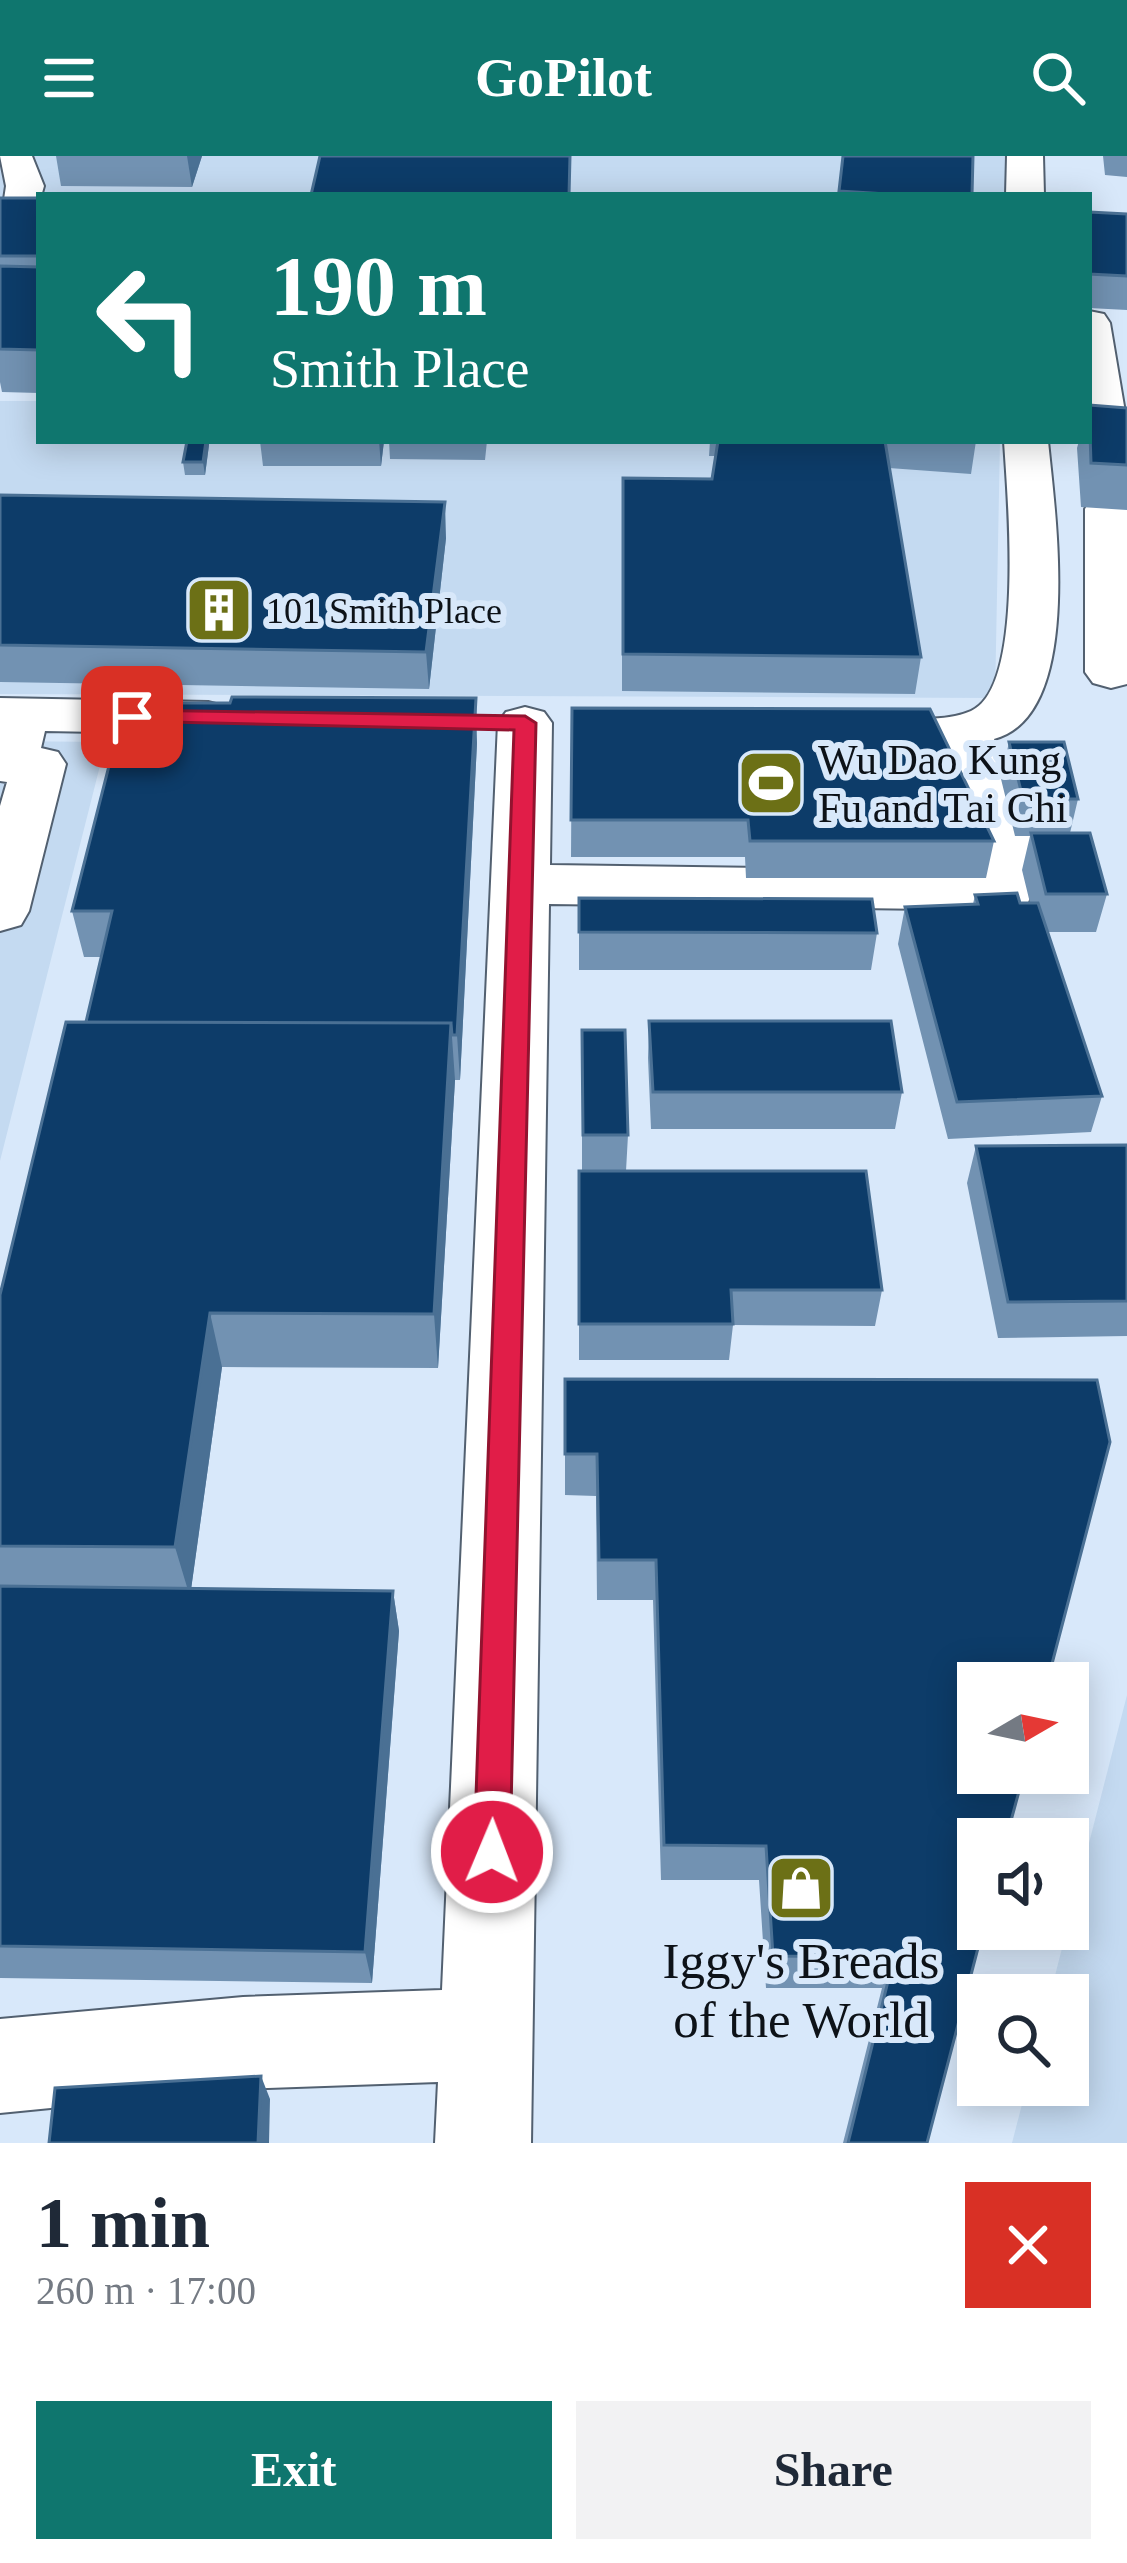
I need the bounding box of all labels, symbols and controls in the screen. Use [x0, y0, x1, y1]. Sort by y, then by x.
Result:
icon: menu [36, 45, 102, 111]
icon: search [1025, 45, 1091, 111]
text: GoPilot [475, 48, 652, 108]
icon: left [72, 240, 228, 396]
text: 190 m [270, 240, 487, 333]
text: Smith Place [270, 339, 529, 399]
building icon: 101 Smith Place [184, 575, 254, 645]
place label: 101 Smith Place [266, 591, 502, 631]
pin [81, 666, 183, 768]
icon: arrive [99, 684, 165, 750]
place label: Wu Dao Kung Fu and Tai Chi [818, 737, 1067, 831]
sports icon: Wu Dao Kung Fu and Tai Chi [736, 748, 806, 818]
north arrow [957, 1662, 1089, 1794]
map controls [957, 1662, 1089, 2106]
position arrow [429, 1789, 555, 1915]
button: sound [957, 1818, 1089, 1950]
shop icon: Iggy's Breads of the World [766, 1853, 836, 1923]
place label: Iggy's Breads of the World [663, 1933, 939, 2048]
button: search [957, 1974, 1089, 2106]
button: close [965, 2182, 1091, 2308]
text: 1 min [36, 2183, 210, 2263]
text: 260 m · 17:00 [36, 2269, 256, 2312]
button: Exit [36, 2401, 552, 2539]
button: Share [576, 2401, 1091, 2539]

